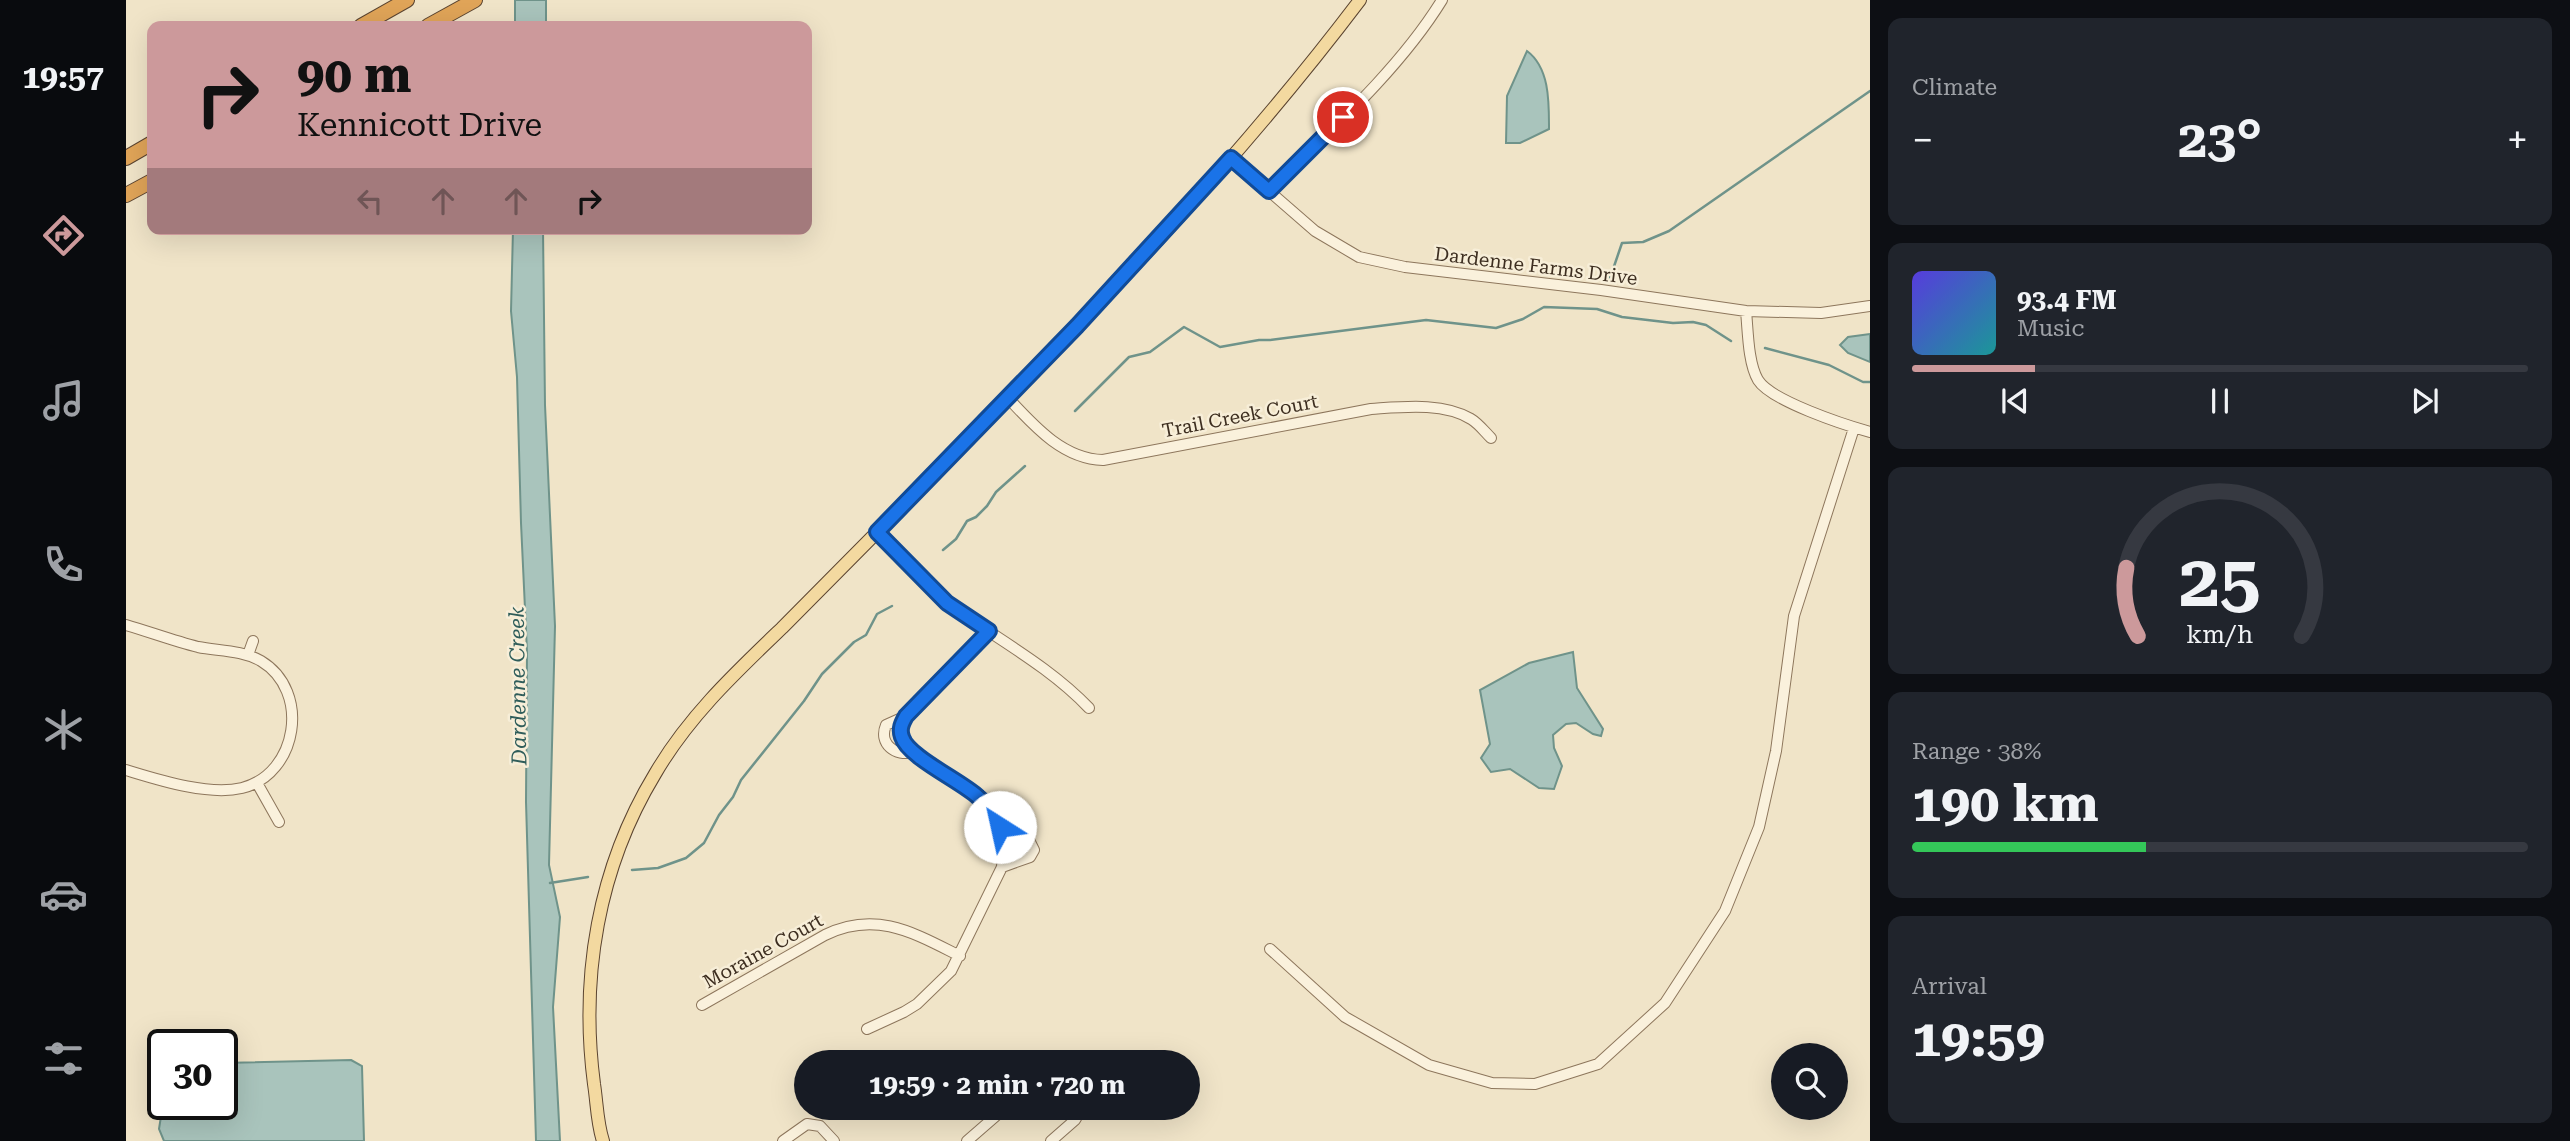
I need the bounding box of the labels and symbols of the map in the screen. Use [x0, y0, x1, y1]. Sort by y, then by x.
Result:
pin [1313, 87, 1373, 147]
street label: Dardenne Farms Drive [1433, 242, 1639, 290]
street label: Trail Creek Court [1160, 390, 1320, 442]
water label: Dardenne Creek [505, 606, 531, 766]
position arrow [963, 790, 1037, 864]
street label: Moraine Court [699, 909, 827, 993]
speed limit sign: 30 [147, 1029, 238, 1120]

